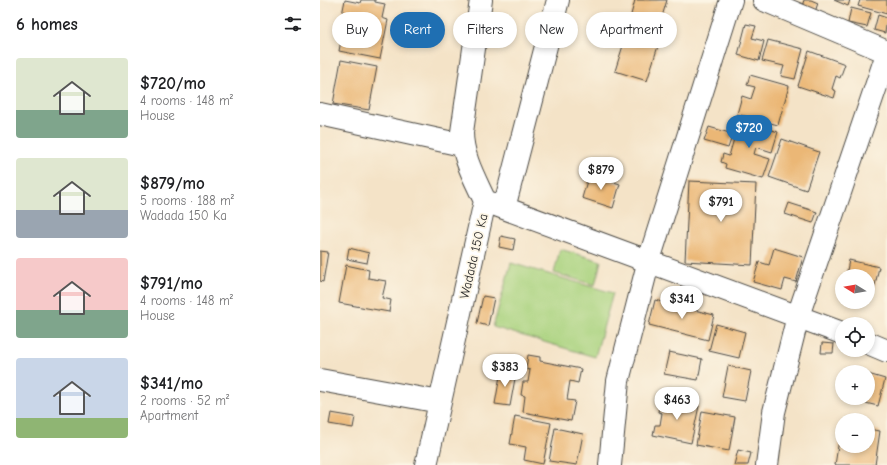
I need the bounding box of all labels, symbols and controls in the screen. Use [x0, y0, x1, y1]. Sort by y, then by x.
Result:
chip: Buy [332, 12, 382, 48]
chip: Rent [390, 12, 445, 48]
chip: Filters [453, 12, 517, 48]
chip: New [525, 12, 578, 48]
chip: Apartment [586, 12, 677, 48]
icon: filters [282, 13, 304, 35]
text: 6 homes [16, 15, 78, 34]
icon: home [48, 74, 96, 122]
text: $720/mo [140, 74, 206, 93]
text: 4 rooms · 148 m² [140, 93, 233, 108]
text: House [140, 108, 175, 123]
pin: $720 [725, 115, 773, 149]
text: $720 [735, 120, 763, 135]
pin: $879 [577, 157, 625, 191]
text: $879 [588, 162, 614, 177]
icon: home [48, 174, 96, 222]
text: $879/mo [140, 174, 205, 193]
pin: $791 [697, 189, 745, 223]
text: 5 rooms · 188 m² [140, 193, 234, 208]
text: $791 [708, 194, 734, 209]
text: Wadada 150 Ka [140, 208, 227, 223]
street label: Wadada 150 Ka [456, 212, 491, 300]
north arrow [835, 269, 875, 309]
map controls [835, 269, 875, 453]
icon: home [48, 274, 96, 322]
text: $791/mo [140, 274, 203, 293]
pin: $341 [658, 286, 706, 320]
text: $341 [669, 291, 695, 306]
text: 4 rooms · 148 m² [140, 293, 233, 308]
text: House [140, 308, 175, 323]
button: locate [835, 317, 875, 357]
pin: $383 [481, 354, 529, 388]
text: $383 [491, 359, 519, 374]
button: + [835, 365, 875, 405]
icon: home [48, 374, 96, 422]
text: $341/mo [140, 374, 203, 393]
pin: $463 [653, 387, 701, 421]
text: $463 [663, 392, 691, 407]
text: 2 rooms · 52 m² [140, 393, 229, 408]
text: Apartment [140, 408, 198, 423]
button: − [835, 413, 875, 453]

